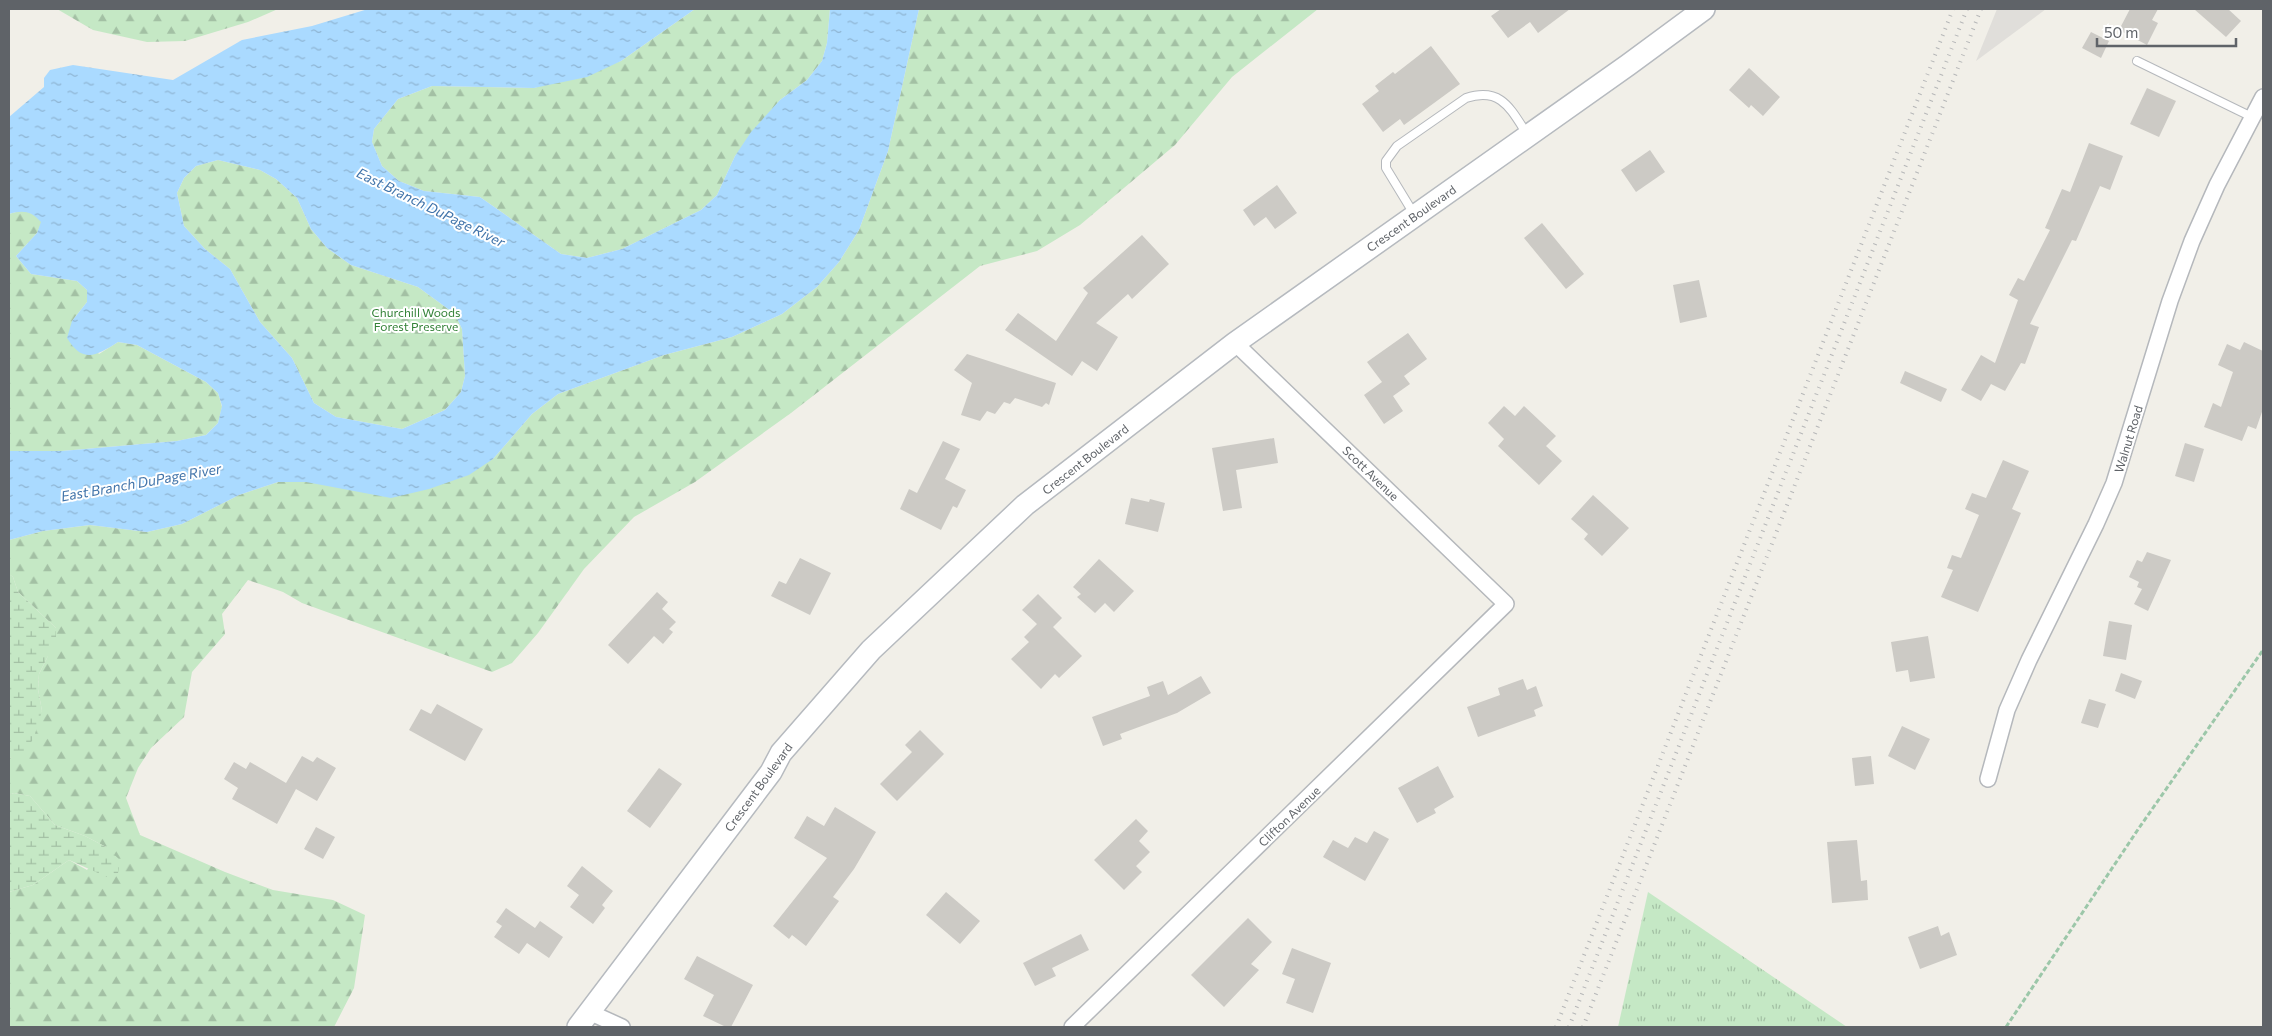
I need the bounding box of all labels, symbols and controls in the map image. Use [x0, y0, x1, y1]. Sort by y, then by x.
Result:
scale bar [2097, 15, 2236, 47]
text: 50 m [2104, 23, 2138, 41]
water label: East Branch DuPage River [354, 164, 508, 250]
street label: Crescent Boulevard [1364, 182, 1458, 254]
park label: Churchill Woods Forest Preserve [372, 305, 460, 333]
street label: Walnut Road [2111, 404, 2145, 474]
street label: Crescent Boulevard [1039, 421, 1131, 497]
street label: Scott Avenue [1340, 443, 1402, 503]
water label: East Branch DuPage River [59, 459, 223, 504]
street label: Crescent Boulevard [721, 740, 795, 834]
street label: Clifton Avenue [1255, 783, 1323, 849]

